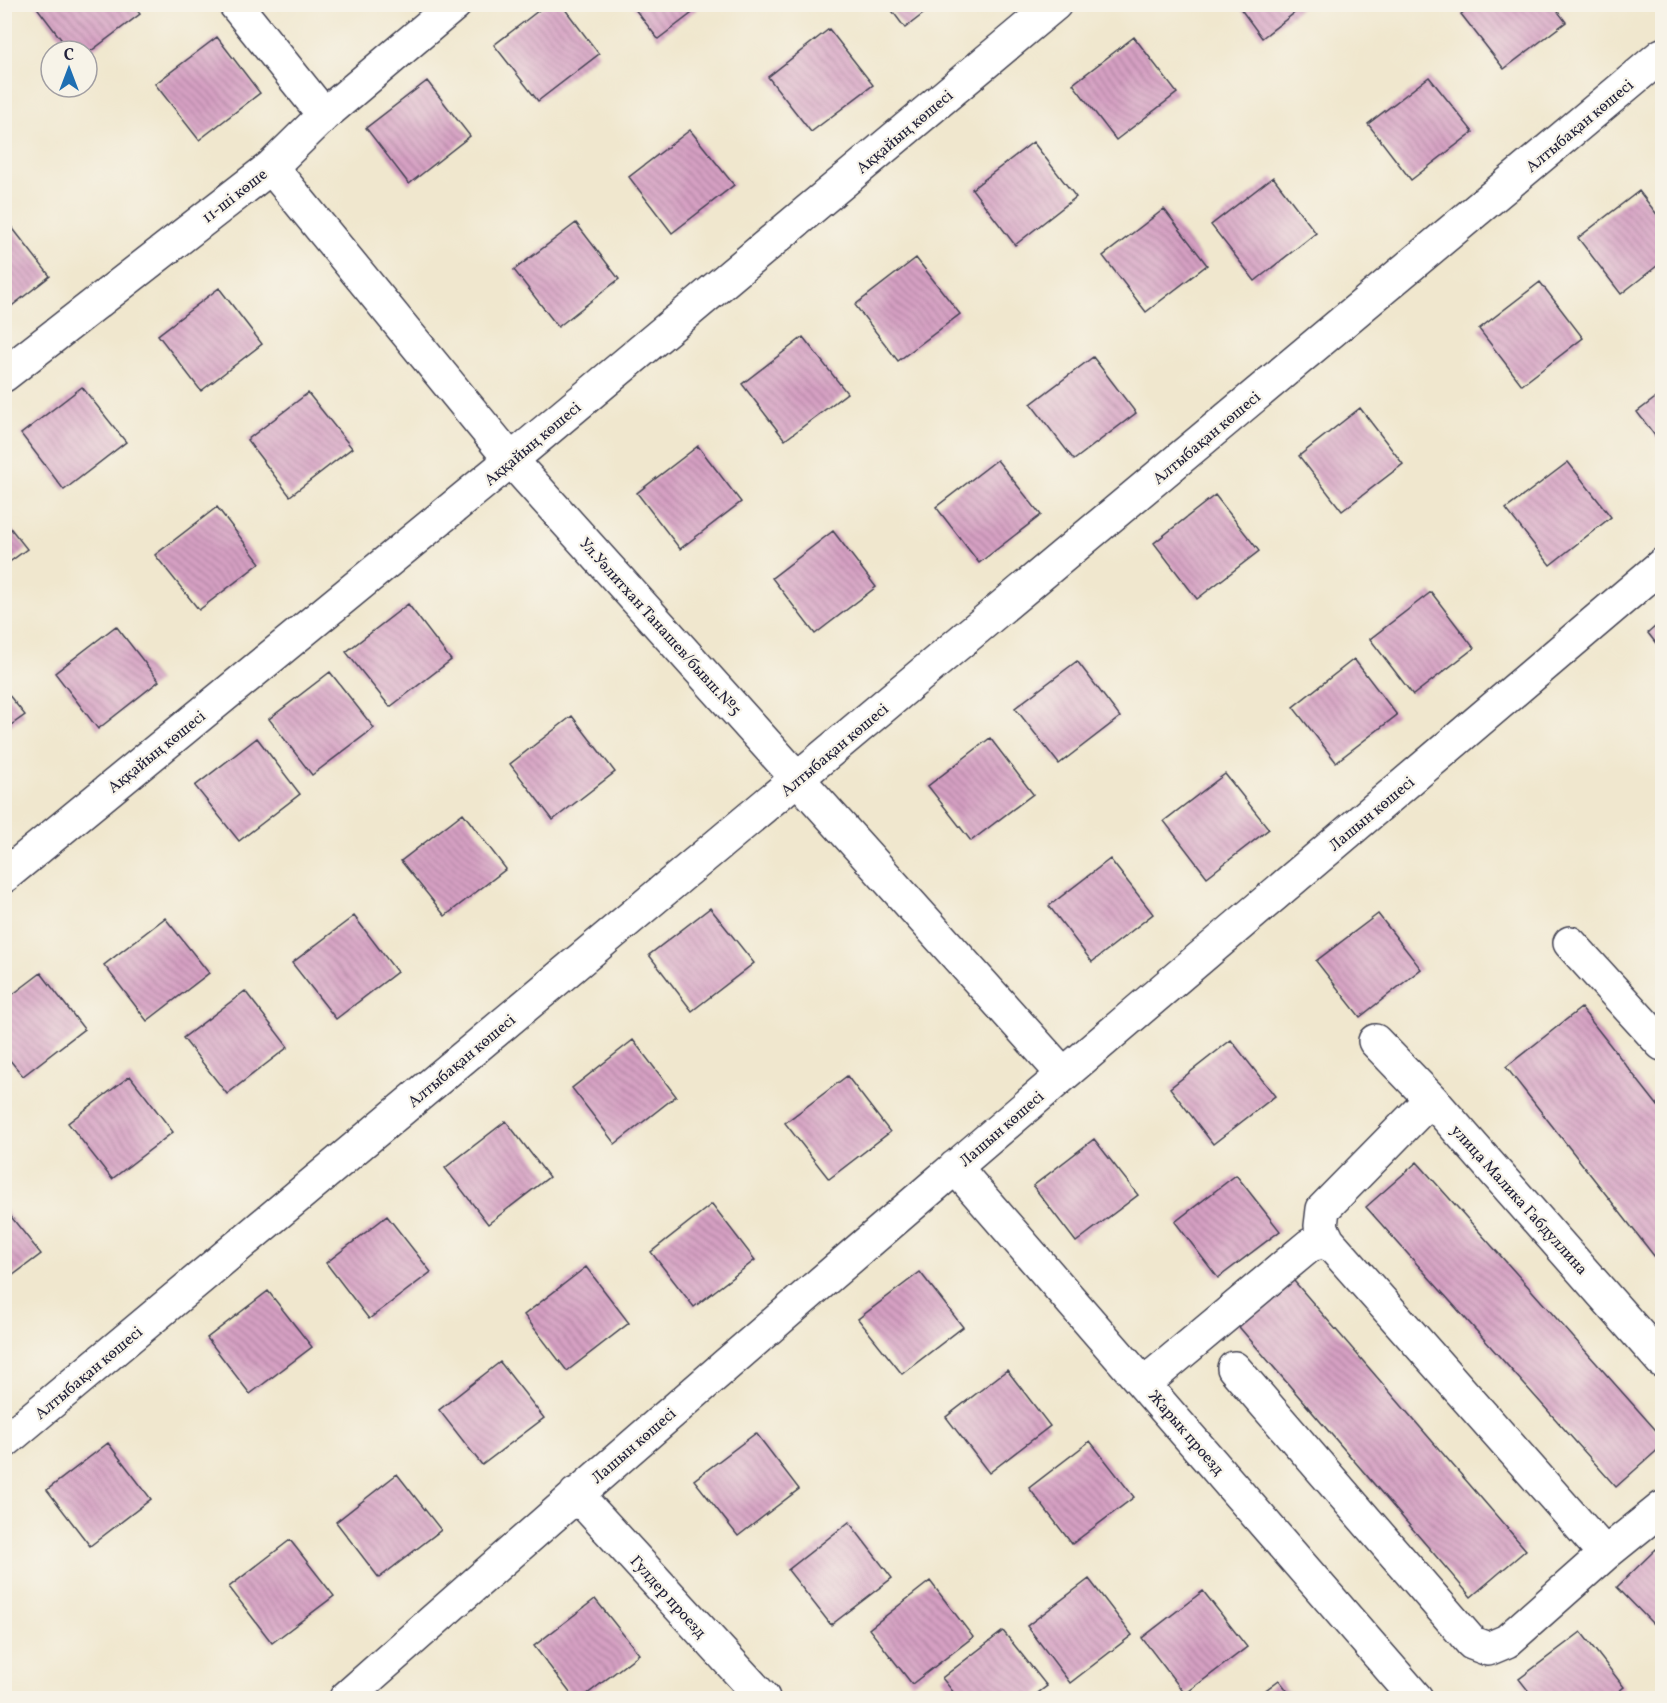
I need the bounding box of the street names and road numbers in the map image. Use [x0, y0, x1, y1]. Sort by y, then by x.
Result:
street label: Алтыбақан көшесі [1522, 75, 1639, 178]
street label: Аққайың көшесі [852, 85, 959, 180]
street label: 11-ші көше [198, 164, 273, 229]
street label: Алтыбақан көшесі [1149, 387, 1266, 490]
street label: Аққайың көшесі [480, 397, 587, 492]
street label: Ул.Уәлитхан Танашев/бывш.№5 [574, 534, 745, 721]
street label: Алтыбақан көшесі [777, 699, 894, 802]
street label: Аққайың көшесі [104, 706, 211, 799]
street label: Лашын көшесі [1325, 772, 1420, 857]
street label: Алтыбақан көшесі [404, 1010, 521, 1113]
street label: Лашын көшесі [955, 1086, 1050, 1173]
street label: улица Малика Габдуллина [1445, 1120, 1592, 1280]
street label: Алтыбақан көшесі [31, 1322, 148, 1425]
street label: Жарык проезд [1142, 1386, 1228, 1480]
street label: Лашын көшесі [587, 1403, 682, 1490]
street label: Гулдер проезд [624, 1551, 711, 1644]

